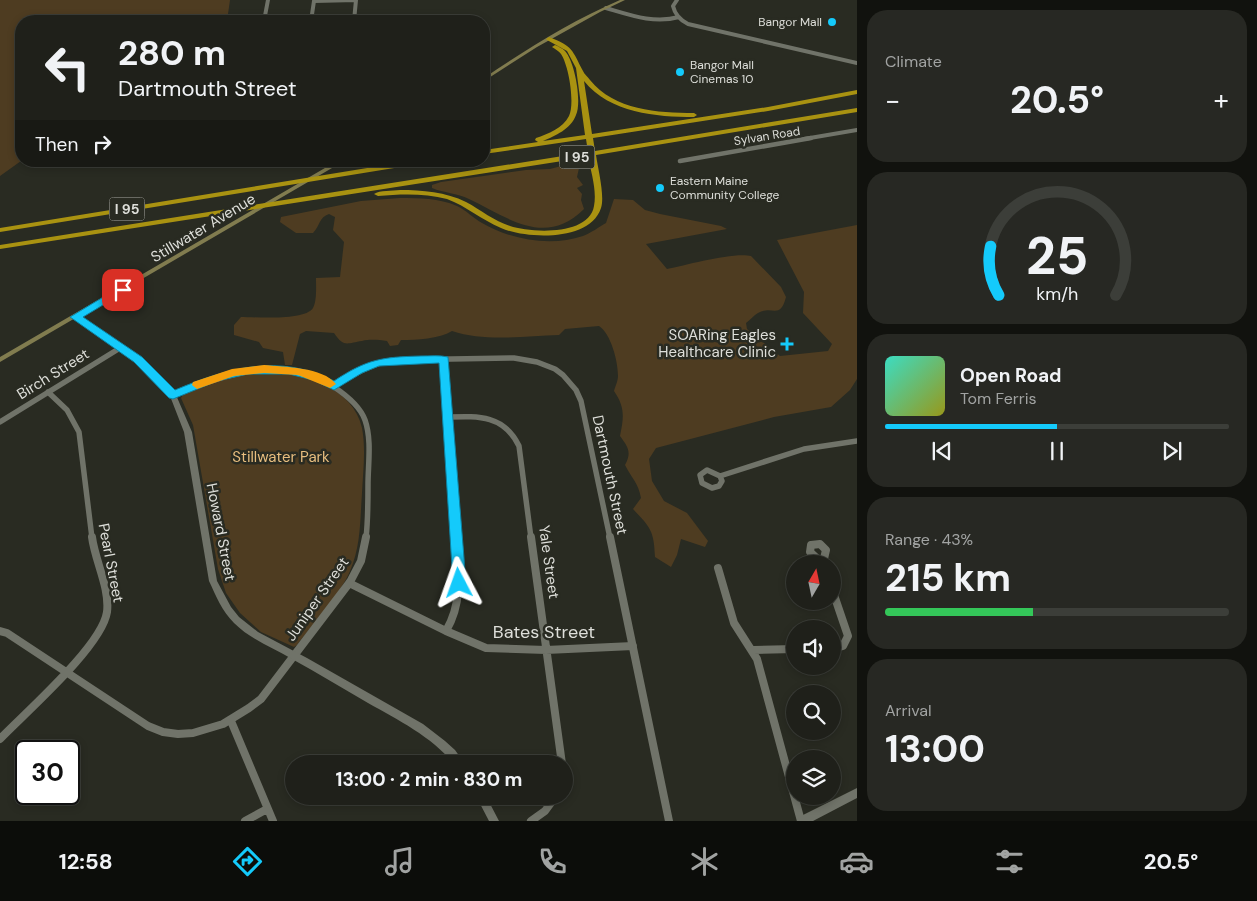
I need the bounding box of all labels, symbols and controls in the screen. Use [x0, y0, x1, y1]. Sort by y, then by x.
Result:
place label: Bangor Mall [758, 14, 822, 30]
marker: Bangor Mall [826, 16, 838, 28]
text: 280 m [118, 30, 226, 76]
icon: left [35, 35, 100, 100]
text: Climate [885, 51, 942, 72]
place label: Bangor Mall Cinemas 10 [690, 57, 754, 87]
marker: Bangor Mall Cinemas 10 [674, 66, 686, 78]
text: Dartmouth Street [118, 74, 297, 103]
text: 20.5° [1010, 75, 1104, 125]
text: − [885, 82, 900, 119]
text: + [1214, 82, 1229, 119]
street label: Sylvan Road [733, 123, 801, 149]
icon: right [88, 130, 116, 158]
text: Then [35, 132, 78, 157]
road number: I 95 [560, 146, 594, 168]
place label: Eastern Maine Community College [670, 173, 780, 203]
marker: Eastern Maine Community College [654, 182, 666, 194]
street label: Stillwater Avenue [147, 189, 259, 267]
road number: I 95 [110, 198, 144, 220]
text: 25 [1026, 222, 1088, 290]
pin [102, 269, 144, 311]
icon: arrive [109, 276, 137, 304]
text: km/h [1036, 282, 1078, 306]
place label: SOARing Eagles Healthcare Clinic [658, 325, 776, 362]
marker: SOARing Eagles Healthcare Clinic [780, 337, 794, 351]
street label: Birch Street [13, 344, 93, 404]
text: Open Road [960, 363, 1062, 388]
text: Tom Ferris [960, 388, 1037, 409]
street label: Dartmouth Street [588, 413, 632, 537]
icon: previous [928, 437, 956, 465]
icon: pause [1043, 437, 1071, 465]
icon: next [1158, 437, 1186, 465]
park label: Stillwater Park [232, 447, 330, 467]
street label: Howard Street [202, 481, 240, 583]
street label: Pearl Street [94, 522, 129, 604]
street label: Yale Street [534, 524, 564, 600]
text: Range · 43% [885, 529, 973, 550]
street label: Juniper Street [281, 553, 353, 645]
text: 215 km [885, 553, 1011, 603]
north arrow [786, 555, 841, 610]
map controls [786, 555, 841, 805]
position arrow [432, 556, 484, 608]
street label: Bates Street [493, 620, 595, 644]
button: sound [786, 620, 841, 675]
button: search [786, 685, 841, 740]
text: Arrival [885, 700, 932, 721]
text: 13:00 [885, 724, 985, 774]
speed limit sign: 30 [15, 740, 80, 805]
button: layers [786, 750, 841, 805]
text: 13:00 · 2 min · 830 m [336, 767, 522, 792]
icon: directions [230, 844, 265, 879]
icon: music [382, 844, 417, 879]
icon: phone [535, 844, 570, 879]
icon: climate [687, 844, 722, 879]
icon: car [839, 844, 874, 879]
icon: filters [992, 844, 1027, 879]
text: 12:58 [59, 847, 113, 876]
text: 20.5° [1144, 847, 1198, 876]

